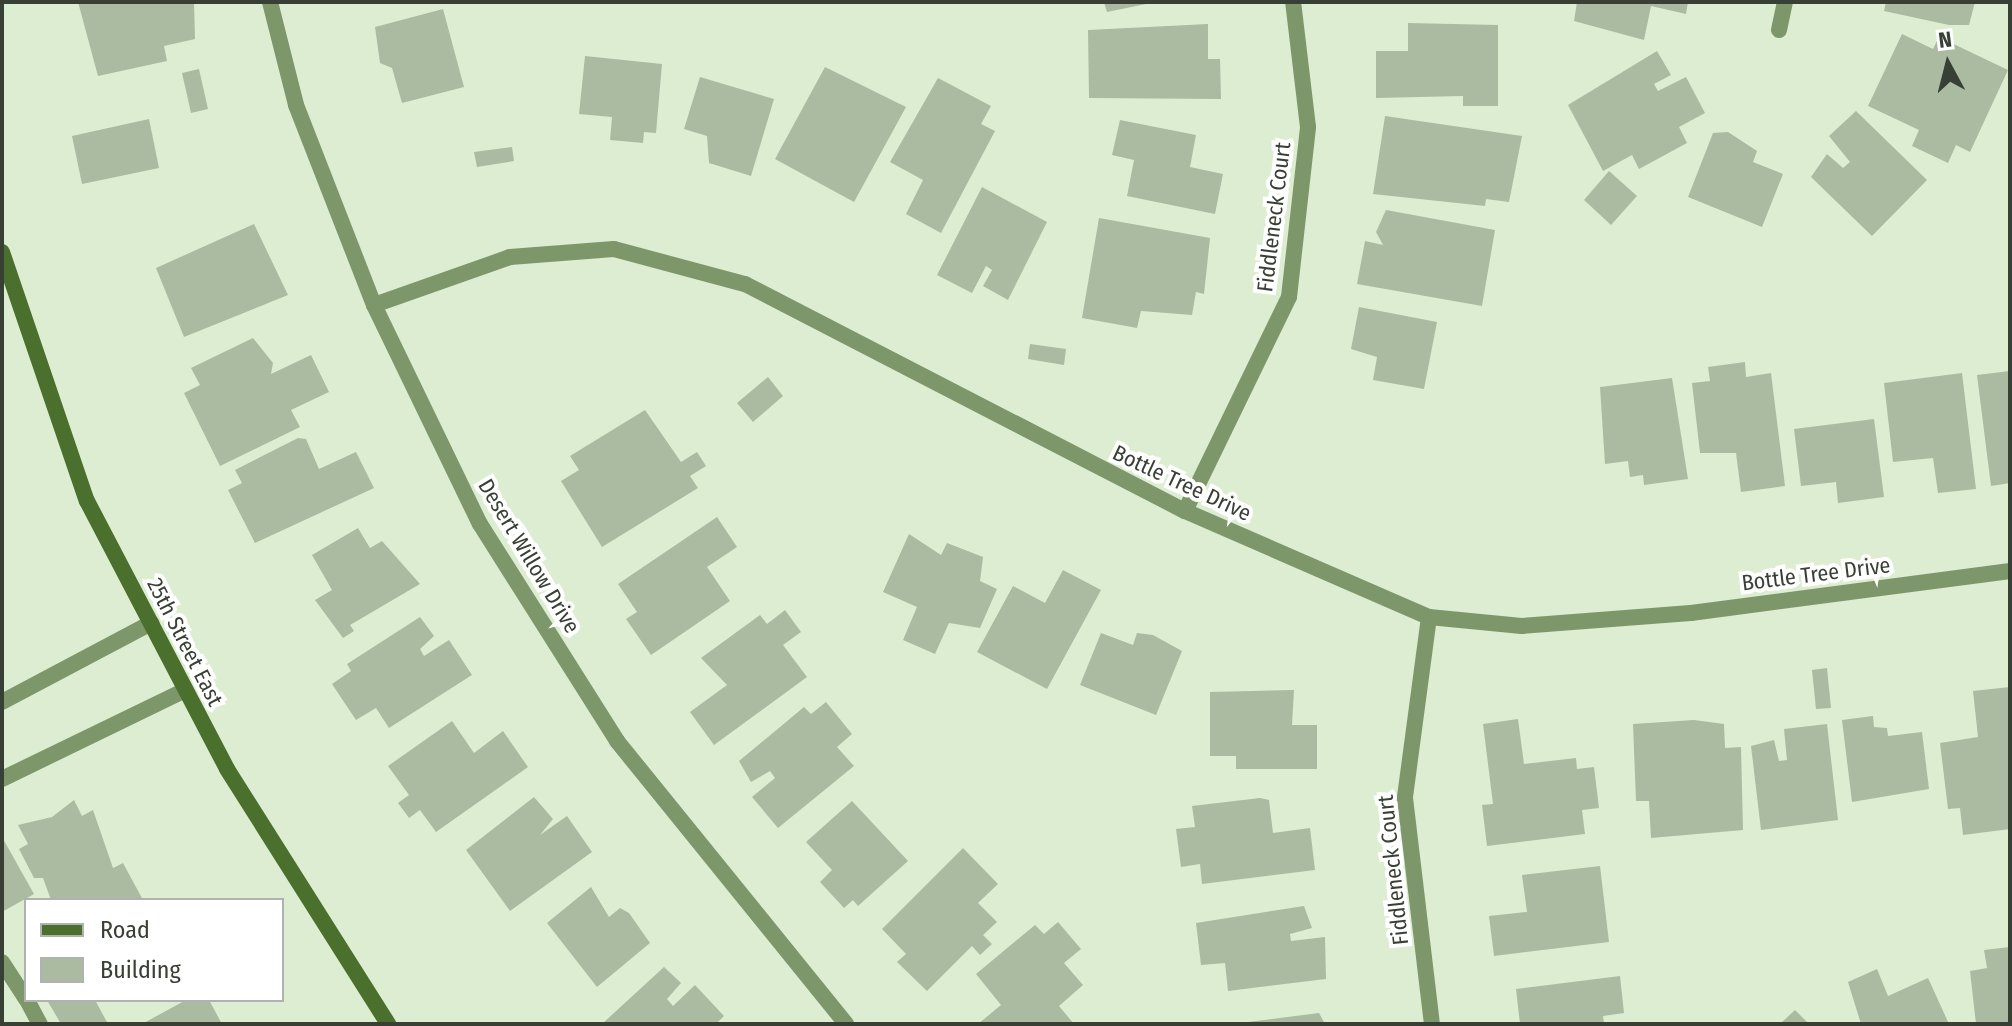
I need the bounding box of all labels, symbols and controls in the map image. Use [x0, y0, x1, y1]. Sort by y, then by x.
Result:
north arrow [1908, 24, 1988, 104]
text: N [1937, 25, 1953, 54]
street label: Fiddleneck Court [1252, 141, 1296, 293]
street label: Bottle Tree Drive [1109, 439, 1255, 527]
street label: Desert Willow Drive [473, 474, 585, 638]
street label: Bottle Tree Drive [1740, 552, 1892, 596]
street label: 25th Street East [141, 574, 229, 710]
street label: Fiddleneck Court [1372, 794, 1414, 946]
legend [24, 898, 284, 1002]
text: Road [100, 916, 150, 944]
text: Building [100, 956, 181, 984]

